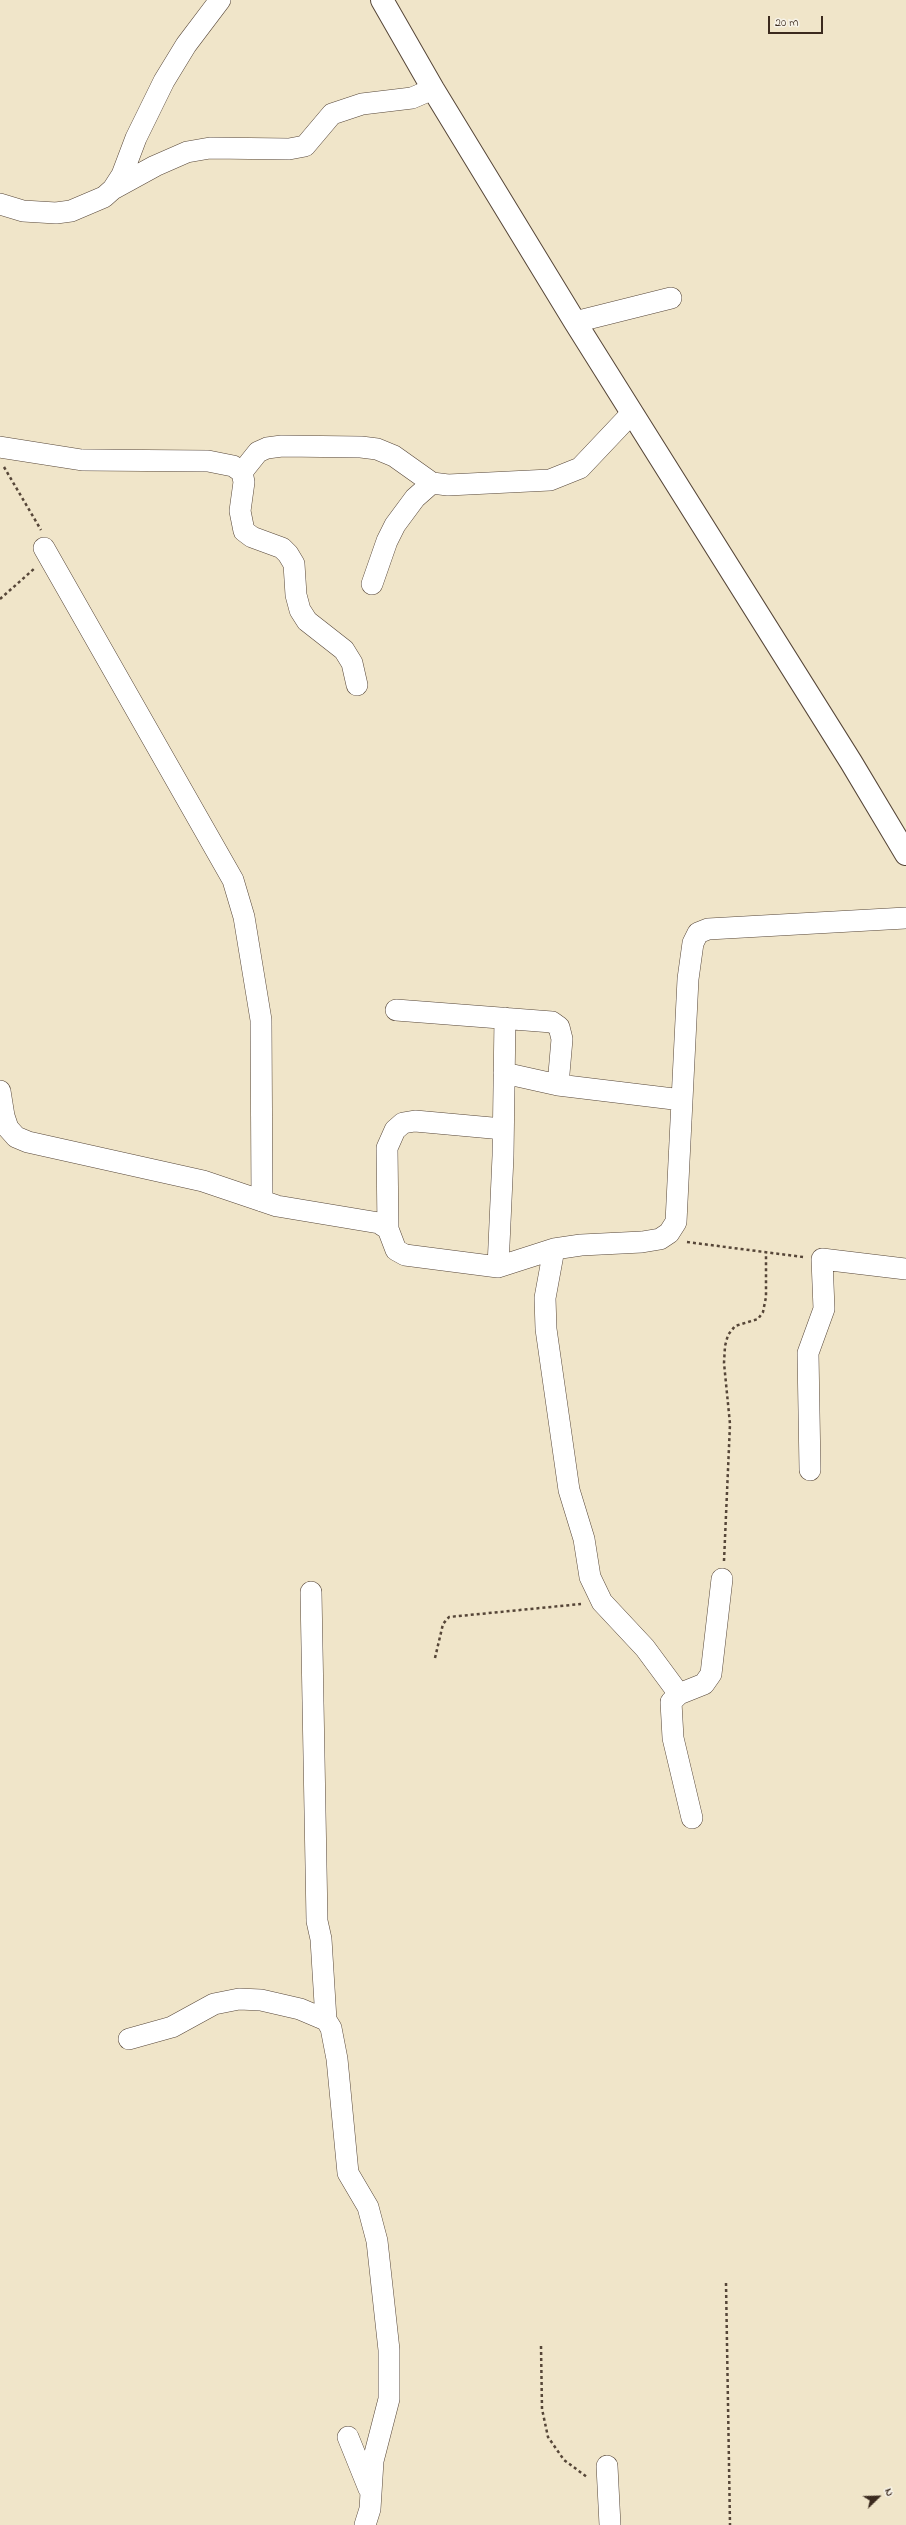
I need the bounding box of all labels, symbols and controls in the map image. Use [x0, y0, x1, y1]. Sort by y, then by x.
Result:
scale bar [770, 8, 825, 34]
text: 20 m [775, 14, 798, 32]
north arrow [858, 2477, 898, 2517]
text: N [880, 2486, 898, 2499]

